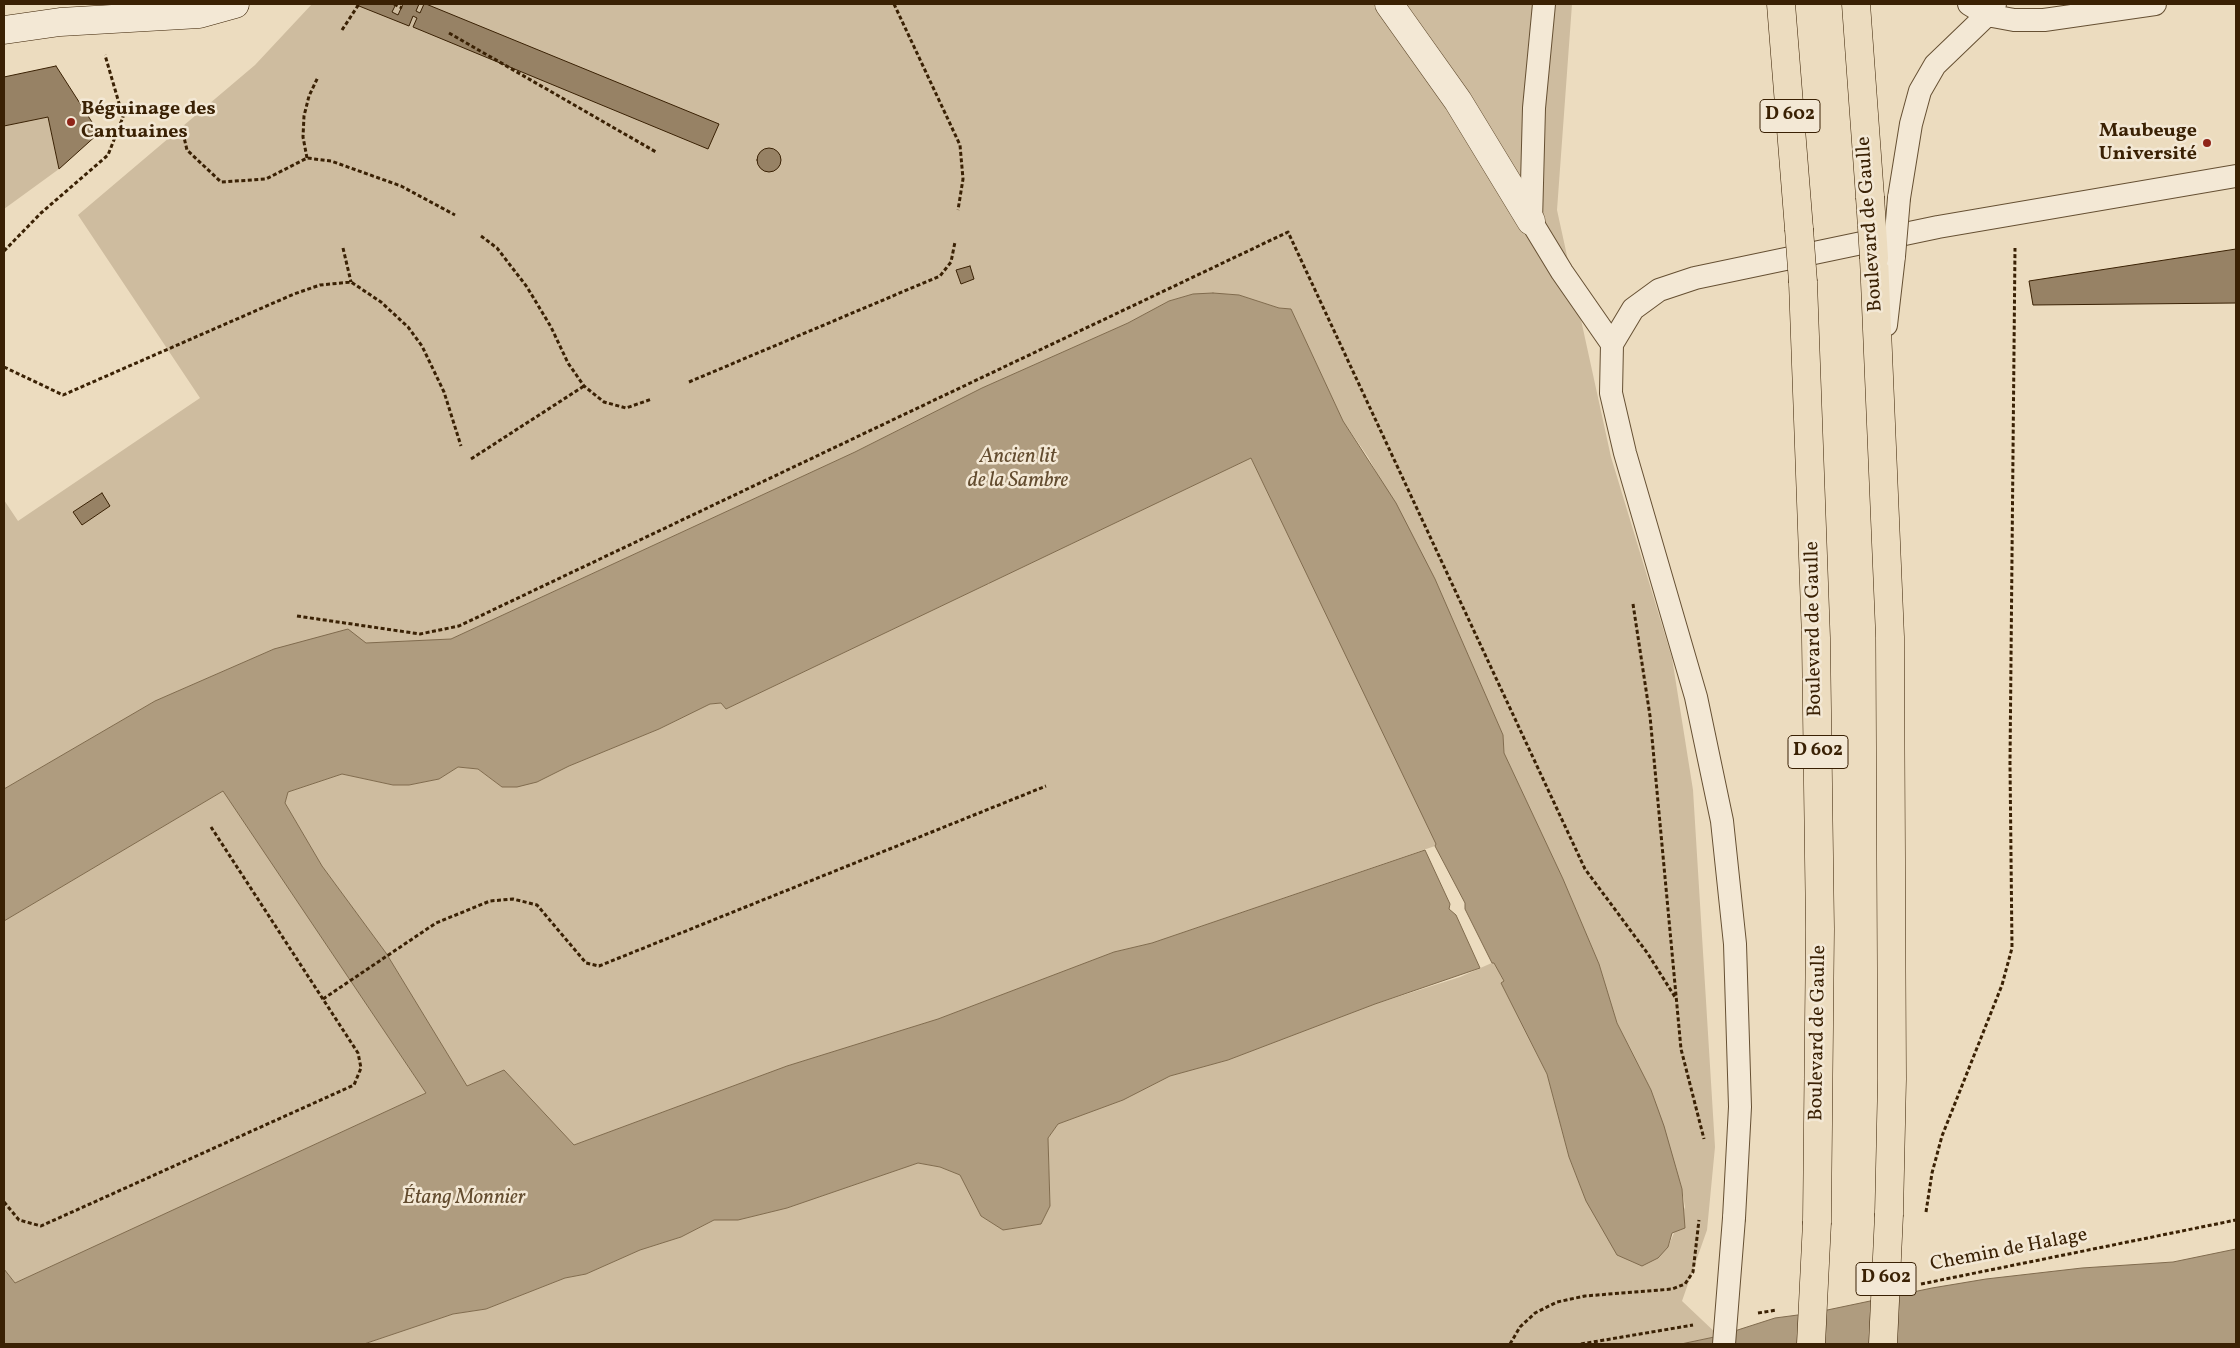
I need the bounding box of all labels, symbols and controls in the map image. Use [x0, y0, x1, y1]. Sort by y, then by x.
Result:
place label: Béguinage des Cantuaines [81, 98, 216, 145]
road number: D 602 [1760, 100, 1820, 132]
marker: Béguinage des Cantuaines [65, 116, 77, 128]
place label: Maubeuge Université [2099, 120, 2197, 167]
street label: Boulevard de Gaulle [1853, 135, 1889, 313]
marker: Maubeuge Université [2201, 137, 2213, 149]
water label: Ancien lit de la Sambre [968, 445, 1068, 495]
street label: Boulevard de Gaulle [1801, 541, 1829, 717]
road number: D 602 [1788, 736, 1848, 769]
street label: Boulevard de Gaulle [1805, 945, 1833, 1121]
water label: Étang Monnier [402, 1186, 526, 1212]
street label: Chemin de Halage [1928, 1224, 2090, 1278]
road number: D 602 [1856, 1262, 1916, 1296]

